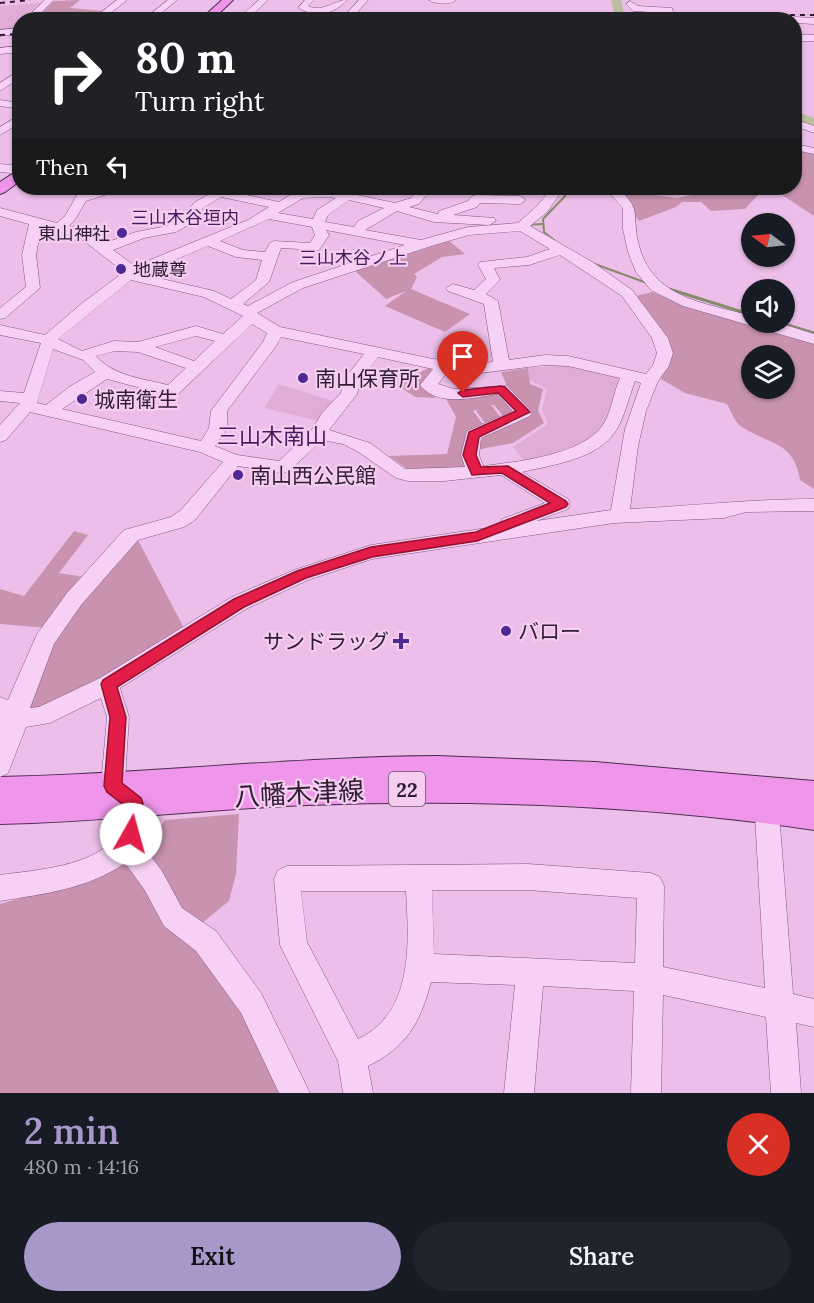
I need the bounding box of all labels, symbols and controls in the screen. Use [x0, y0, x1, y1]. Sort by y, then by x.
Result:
text: 80 m [135, 31, 235, 85]
icon: right [36, 36, 114, 114]
text: Turn right [135, 84, 264, 118]
icon: left [101, 150, 134, 183]
text: Then [36, 153, 89, 181]
district label: 三山木谷垣内 [131, 206, 239, 229]
north arrow [741, 213, 795, 267]
map controls [741, 213, 795, 399]
place label: 東山神社 [38, 222, 110, 245]
marker: 東山神社 [115, 226, 129, 240]
district label: 三山木谷ノ上 [299, 246, 407, 269]
place label: 地蔵尊 [133, 258, 187, 281]
marker: 地蔵尊 [114, 262, 128, 276]
button: sound [741, 279, 795, 333]
pin [437, 331, 488, 393]
icon: arrive [446, 340, 479, 373]
button: layers [741, 345, 795, 399]
place label: 南山保育所 [315, 365, 420, 392]
marker: 南山保育所 [296, 371, 310, 385]
place label: 城南衛生 [94, 386, 178, 413]
marker: 城南衛生 [75, 392, 89, 406]
district label: 三山木南山 [217, 422, 327, 450]
place label: 南山西公民館 [250, 462, 376, 489]
marker: 南山西公民館 [231, 468, 245, 482]
place label: バロー [518, 618, 581, 645]
marker: バロー [499, 624, 513, 638]
place label: サンドラッグ [263, 628, 389, 655]
marker: サンドラッグ [394, 634, 408, 648]
road number: 22 [389, 772, 425, 806]
street label: 八幡木津線 [233, 773, 365, 813]
position arrow [99, 802, 163, 866]
text: 2 min [24, 1108, 119, 1154]
button: close [727, 1113, 790, 1176]
text: 480 m · 14:16 [24, 1154, 139, 1179]
button: Exit [24, 1222, 401, 1291]
button: Share [413, 1222, 790, 1291]

